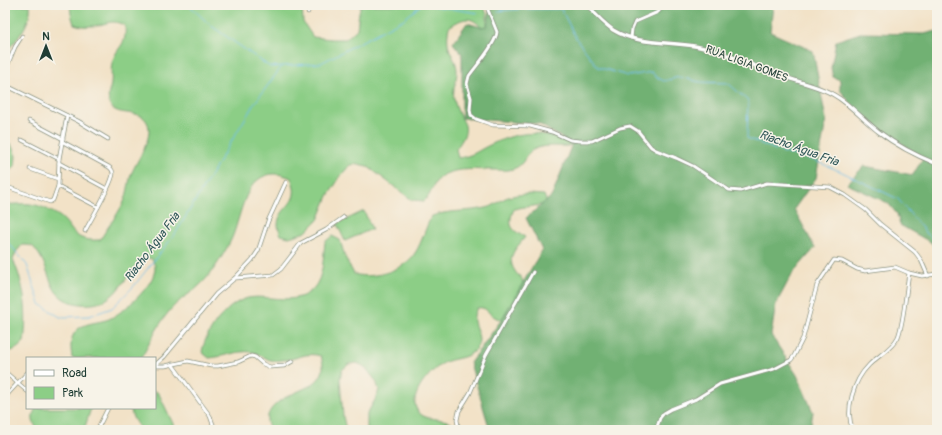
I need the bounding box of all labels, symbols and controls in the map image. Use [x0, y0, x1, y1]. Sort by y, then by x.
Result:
north arrow [26, 26, 66, 66]
text: N [42, 30, 50, 43]
street label: RUA LIGIA GOMES [704, 43, 790, 84]
water label: Riacho Água Fria [757, 127, 842, 170]
water label: Riacho Água Fria [121, 209, 184, 285]
legend [26, 357, 156, 409]
text: Road [62, 366, 87, 381]
text: Park [62, 386, 83, 401]

